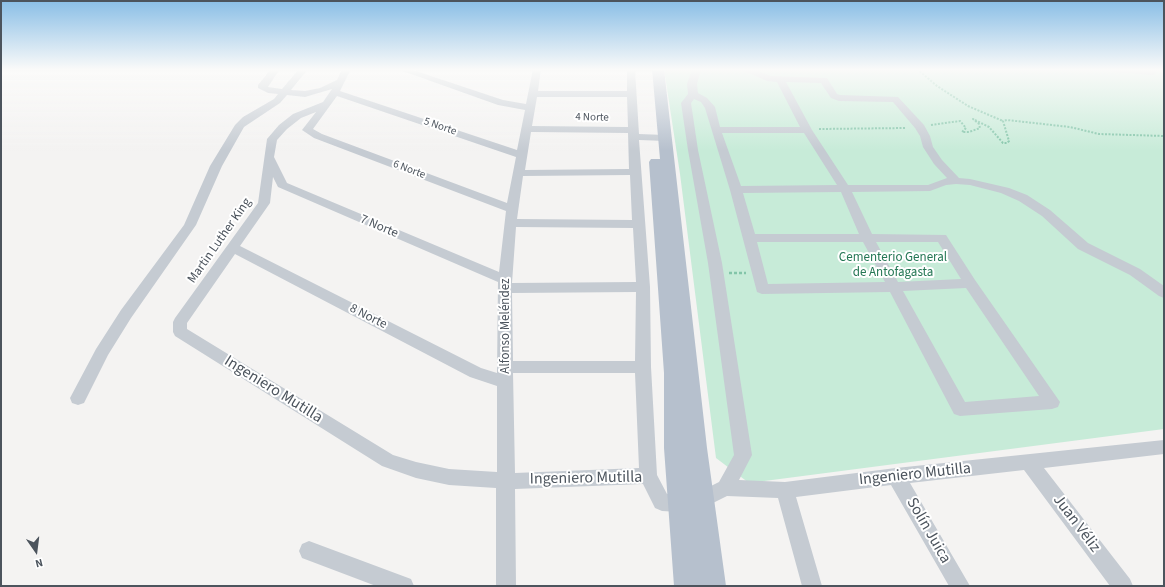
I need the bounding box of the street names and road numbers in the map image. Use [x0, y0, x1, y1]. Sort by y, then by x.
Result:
street label: 4 Norte [575, 111, 609, 125]
street label: 5 Norte [422, 115, 458, 139]
street label: 6 Norte [391, 158, 427, 182]
street label: Martin Luther King [185, 195, 255, 287]
street label: 7 Norte [358, 212, 400, 242]
street label: Alfonso Meléndez [498, 278, 514, 374]
street label: 8 Norte [347, 301, 389, 333]
street label: Ingeniero Mutilla [220, 352, 326, 428]
street label: Ingeniero Mutilla [858, 460, 972, 490]
street label: Ingeniero Mutilla [530, 468, 642, 490]
street label: Juan Véliz [1048, 491, 1104, 557]
street label: Solín Juica [902, 495, 954, 567]

